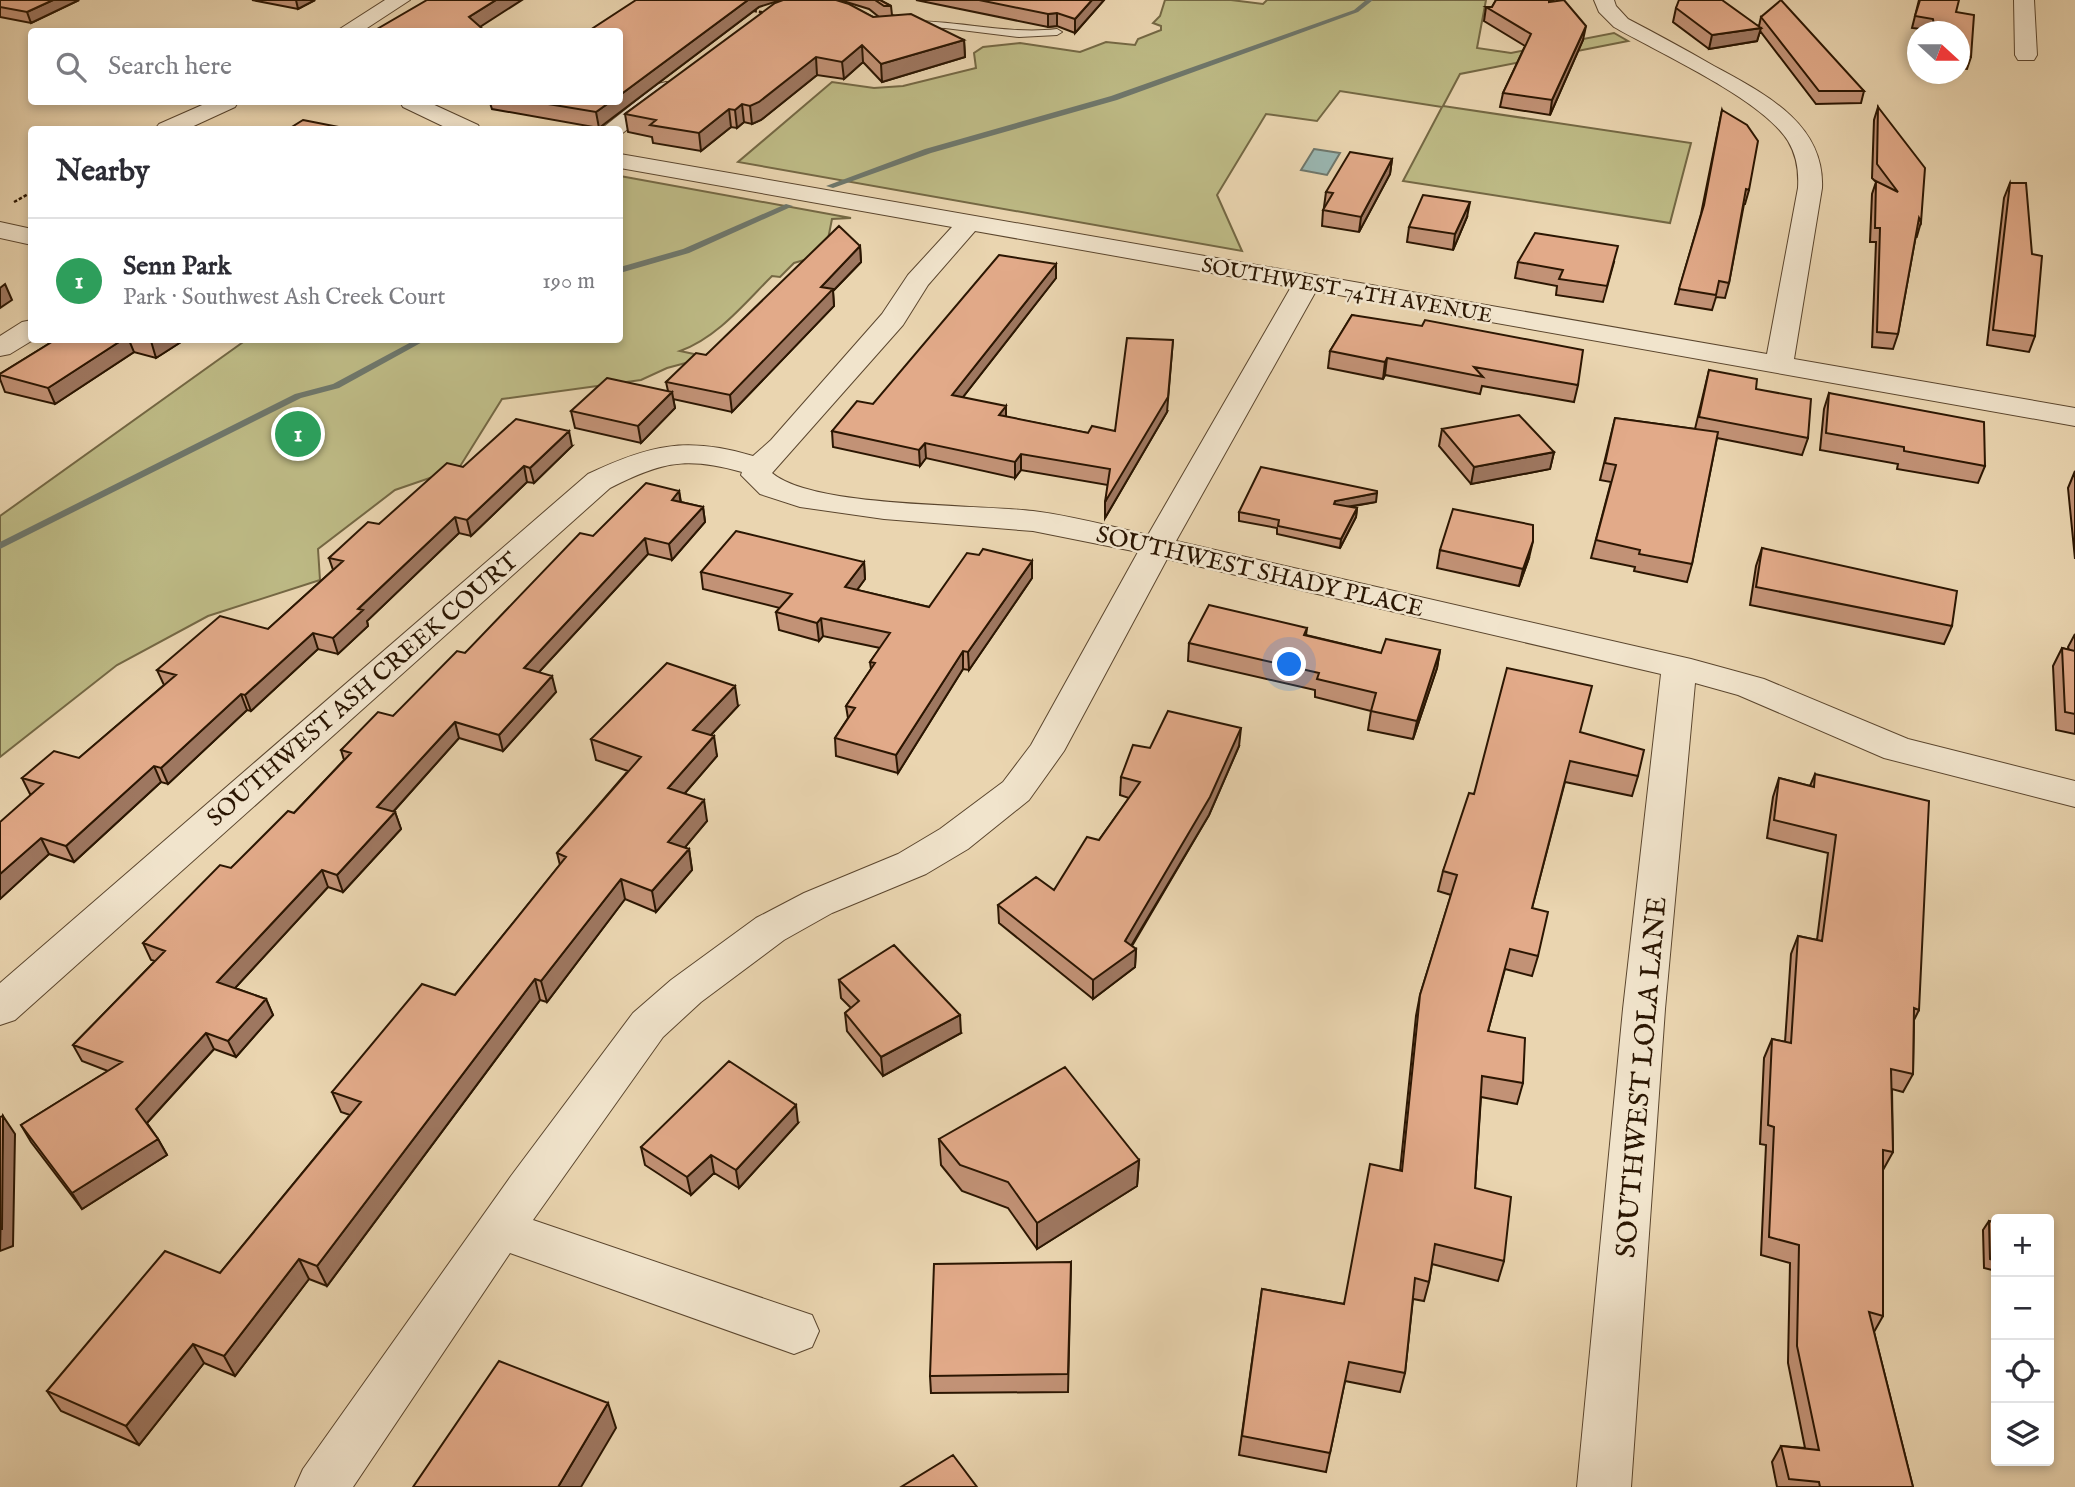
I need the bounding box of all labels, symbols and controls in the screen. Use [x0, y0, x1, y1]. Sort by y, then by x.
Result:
north arrow [1907, 21, 1970, 84]
search box [28, 28, 623, 105]
icon: search [52, 48, 90, 86]
text: Search here [108, 50, 232, 83]
text: Nearby [56, 153, 149, 191]
text: Senn Park [123, 250, 231, 283]
street label: SOUTHWEST 74TH AVENUE [1199, 253, 1494, 330]
text: 1 [75, 267, 83, 296]
text: 190 m [542, 267, 595, 296]
text: Park · Southwest Ash Creek Court [123, 283, 445, 312]
pin: 1 [275, 408, 321, 460]
street label: SOUTHWEST SHADY PLACE [1093, 520, 1426, 625]
street label: SOUTHWEST ASH CREEK COURT [201, 546, 526, 834]
your location [1272, 647, 1306, 681]
street label: SOUTHWEST LOLA LANE [1609, 895, 1676, 1259]
map controls [1991, 1214, 2054, 1466]
button: + [1991, 1214, 2054, 1277]
button: − [1991, 1277, 2054, 1340]
button: locate [1991, 1340, 2054, 1403]
button: layers [1991, 1403, 2054, 1466]

